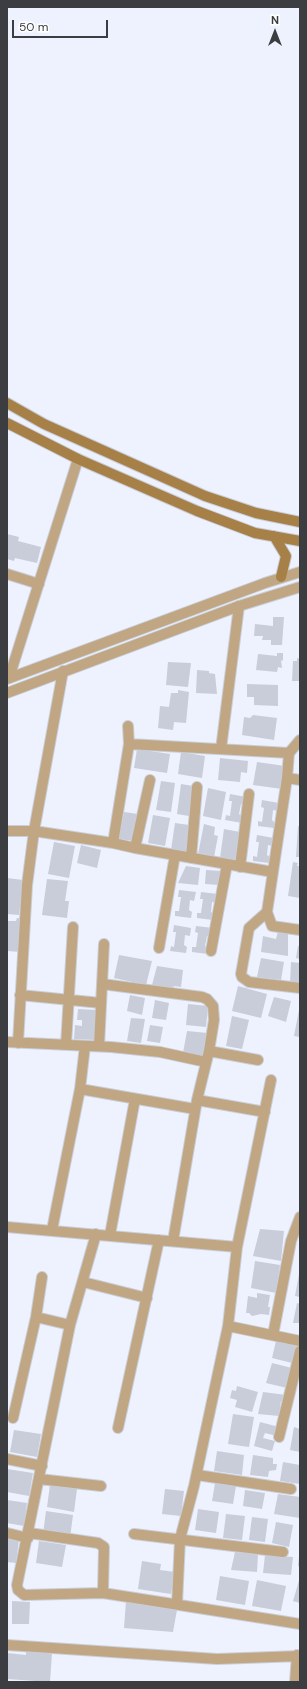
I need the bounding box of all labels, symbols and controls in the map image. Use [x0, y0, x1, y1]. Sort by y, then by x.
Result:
scale bar [14, 12, 110, 38]
north arrow [255, 12, 295, 52]
text: N [271, 13, 279, 27]
text: 50 m [19, 19, 48, 35]

